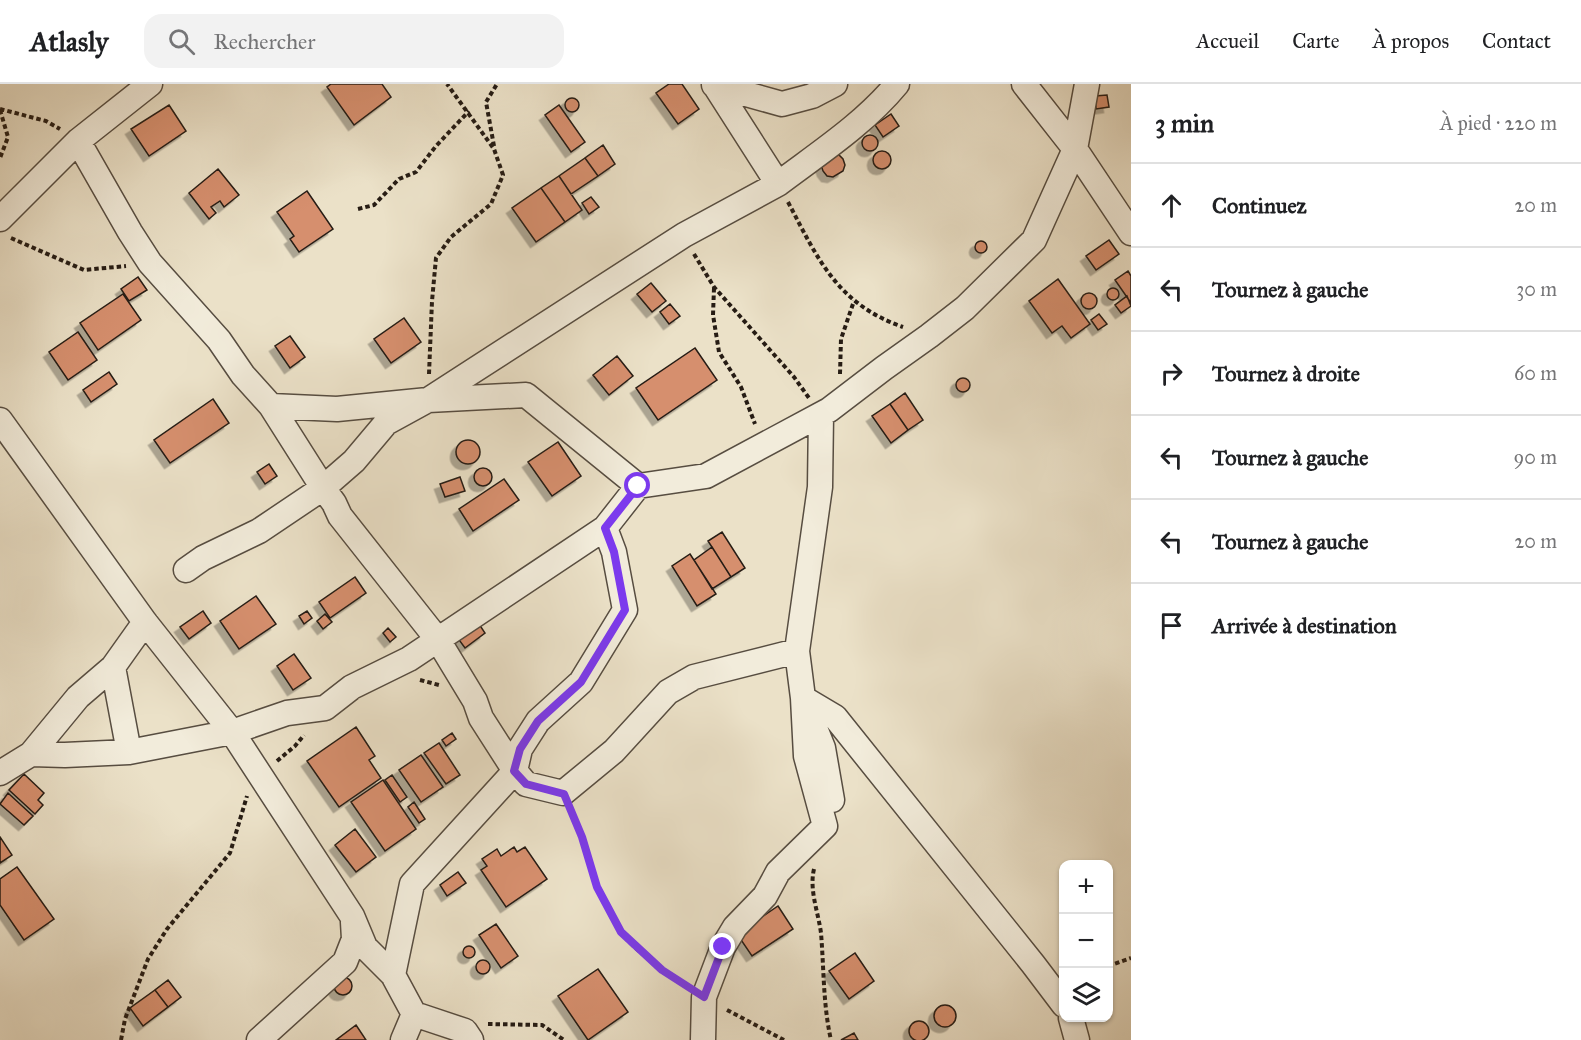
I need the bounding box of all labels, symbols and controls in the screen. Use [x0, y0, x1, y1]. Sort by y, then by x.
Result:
search box [144, 14, 564, 68]
text: Atlasly [30, 24, 108, 59]
icon: search [165, 25, 198, 58]
text: Rechercher [213, 28, 316, 55]
text: Accueil [1196, 28, 1259, 54]
text: Carte [1292, 28, 1340, 54]
text: À propos [1373, 28, 1449, 54]
text: Contact [1482, 28, 1551, 54]
text: 3 min [1155, 107, 1214, 139]
text: À pied · 220 m [1440, 111, 1557, 135]
icon: ahead [1155, 189, 1188, 222]
text: Continuez [1212, 192, 1307, 219]
text: 20 m [1514, 193, 1557, 217]
icon: left [1155, 273, 1188, 306]
text: Tournez à gauche [1212, 276, 1368, 303]
text: 30 m [1516, 277, 1557, 301]
icon: right [1155, 357, 1188, 390]
text: Tournez à droite [1212, 360, 1360, 387]
text: 60 m [1514, 361, 1557, 385]
icon: left [1155, 441, 1188, 474]
text: Tournez à gauche [1212, 444, 1368, 471]
text: 90 m [1514, 445, 1557, 469]
route start [624, 472, 650, 498]
icon: left [1155, 525, 1188, 558]
text: Tournez à gauche [1212, 528, 1368, 555]
text: 20 m [1514, 529, 1557, 553]
icon: arrive [1155, 609, 1188, 642]
text: Arrivée à destination [1212, 612, 1397, 639]
map controls [1059, 860, 1113, 1022]
button: + [1059, 860, 1113, 914]
button: − [1059, 914, 1113, 968]
route end [709, 933, 735, 959]
button: layers [1059, 968, 1113, 1022]

